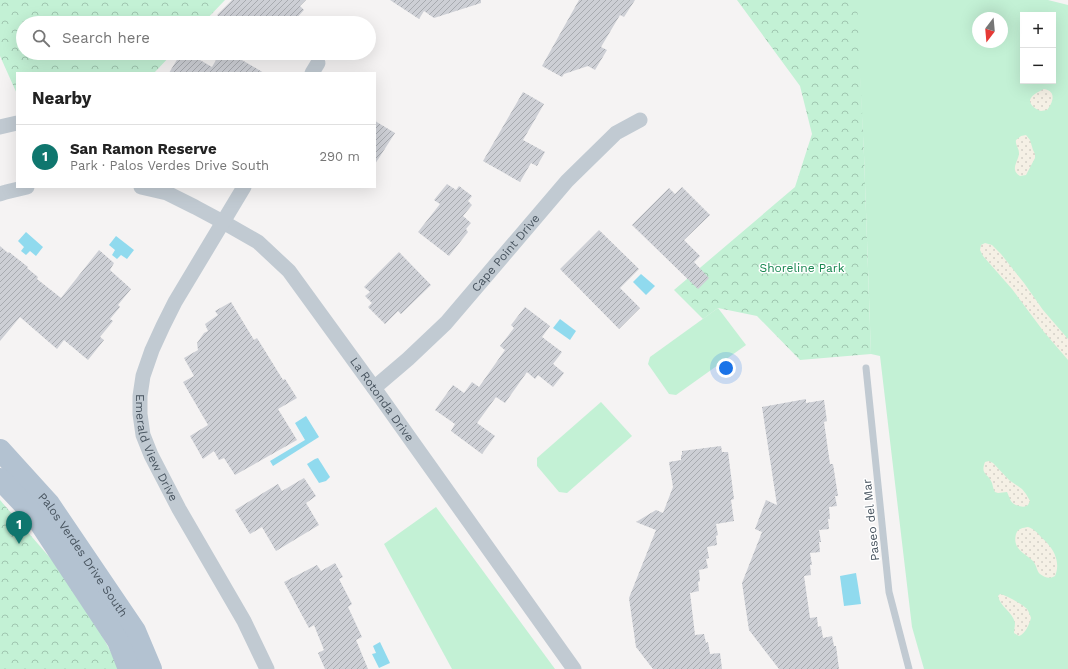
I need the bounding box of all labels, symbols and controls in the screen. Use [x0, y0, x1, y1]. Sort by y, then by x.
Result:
north arrow [972, 12, 1008, 48]
map controls [1020, 12, 1056, 84]
button: + [1020, 12, 1056, 48]
search box [16, 16, 376, 60]
icon: search [30, 27, 52, 49]
text: Search here [62, 29, 150, 47]
button: − [1020, 48, 1056, 84]
text: Nearby [32, 88, 91, 108]
text: San Ramon Reserve [70, 140, 217, 158]
text: 1 [42, 149, 48, 164]
text: 290 m [319, 149, 360, 164]
text: Park · Palos Verdes Drive South [70, 158, 269, 173]
street label: Cape Point Drive [469, 211, 543, 295]
park label: Shoreline Park [759, 261, 845, 275]
street label: La Rotonda Drive [347, 354, 417, 444]
your location [716, 358, 736, 378]
street label: Emerald View Drive [133, 394, 181, 504]
street label: Paseo del Mar [860, 478, 882, 562]
street label: Palos Verdes Drive South [35, 490, 130, 620]
pin: 1 [6, 511, 32, 544]

